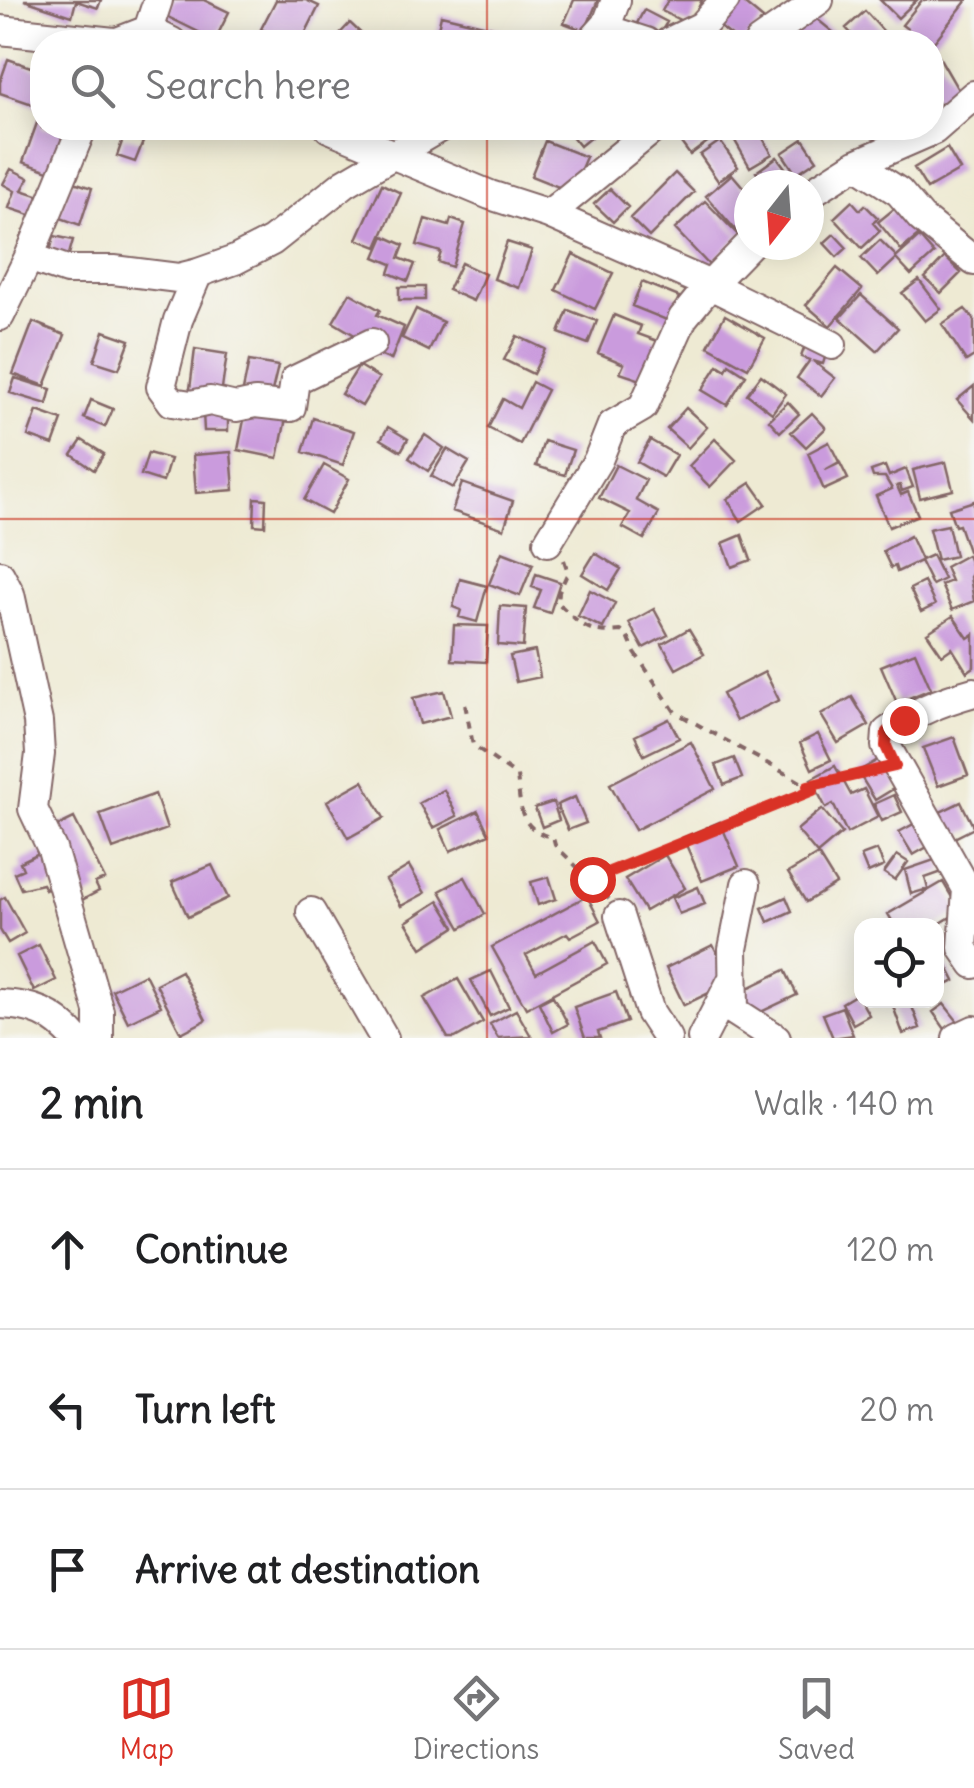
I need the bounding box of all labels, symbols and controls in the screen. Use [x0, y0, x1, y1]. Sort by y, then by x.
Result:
search box [30, 30, 944, 140]
icon: search [65, 58, 120, 113]
text: Search here [145, 62, 351, 109]
north arrow [734, 170, 824, 260]
route end [882, 698, 928, 744]
route start [570, 857, 616, 903]
map controls [854, 918, 944, 1008]
button: locate [854, 918, 944, 1008]
text: 2 min [40, 1077, 144, 1129]
text: Walk · 140 m [754, 1083, 934, 1124]
icon: ahead [40, 1222, 95, 1277]
text: Continue [135, 1226, 288, 1273]
text: 120 m [847, 1229, 934, 1270]
icon: left [40, 1382, 95, 1437]
text: Turn left [135, 1386, 275, 1433]
text: 20 m [860, 1389, 934, 1430]
icon: arrive [40, 1542, 95, 1597]
text: Arrive at destination [135, 1546, 480, 1593]
tab: Map [119, 1671, 174, 1767]
tab: Directions [413, 1671, 539, 1767]
tab: Saved [778, 1671, 855, 1767]

